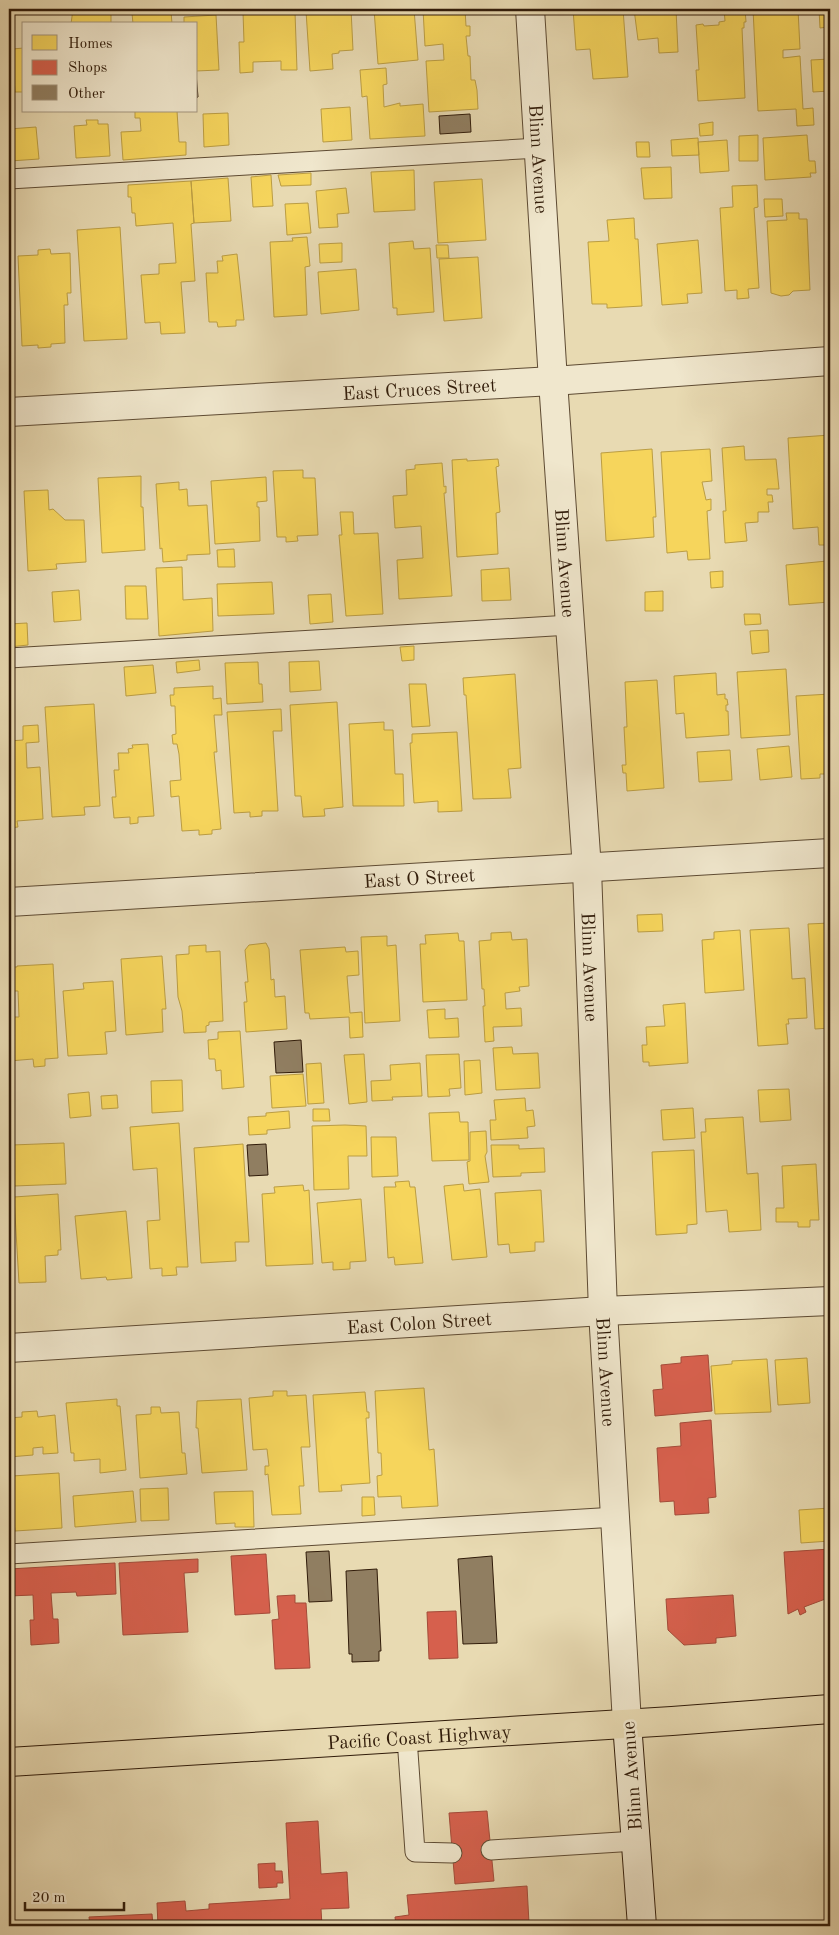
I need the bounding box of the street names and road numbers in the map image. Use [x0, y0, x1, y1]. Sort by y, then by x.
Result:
street label: Blinn Avenue [524, 104, 550, 214]
street label: East Cruces Street [342, 377, 497, 405]
street label: Blinn Avenue [550, 508, 576, 618]
street label: East O Street [363, 867, 476, 893]
street label: Blinn Avenue [577, 912, 600, 1022]
street label: East Colon Street [346, 1311, 493, 1339]
street label: Blinn Avenue [591, 1317, 617, 1427]
street label: Blinn Avenue [620, 1721, 647, 1831]
street label: Pacific Coast Highway [327, 1724, 512, 1754]

